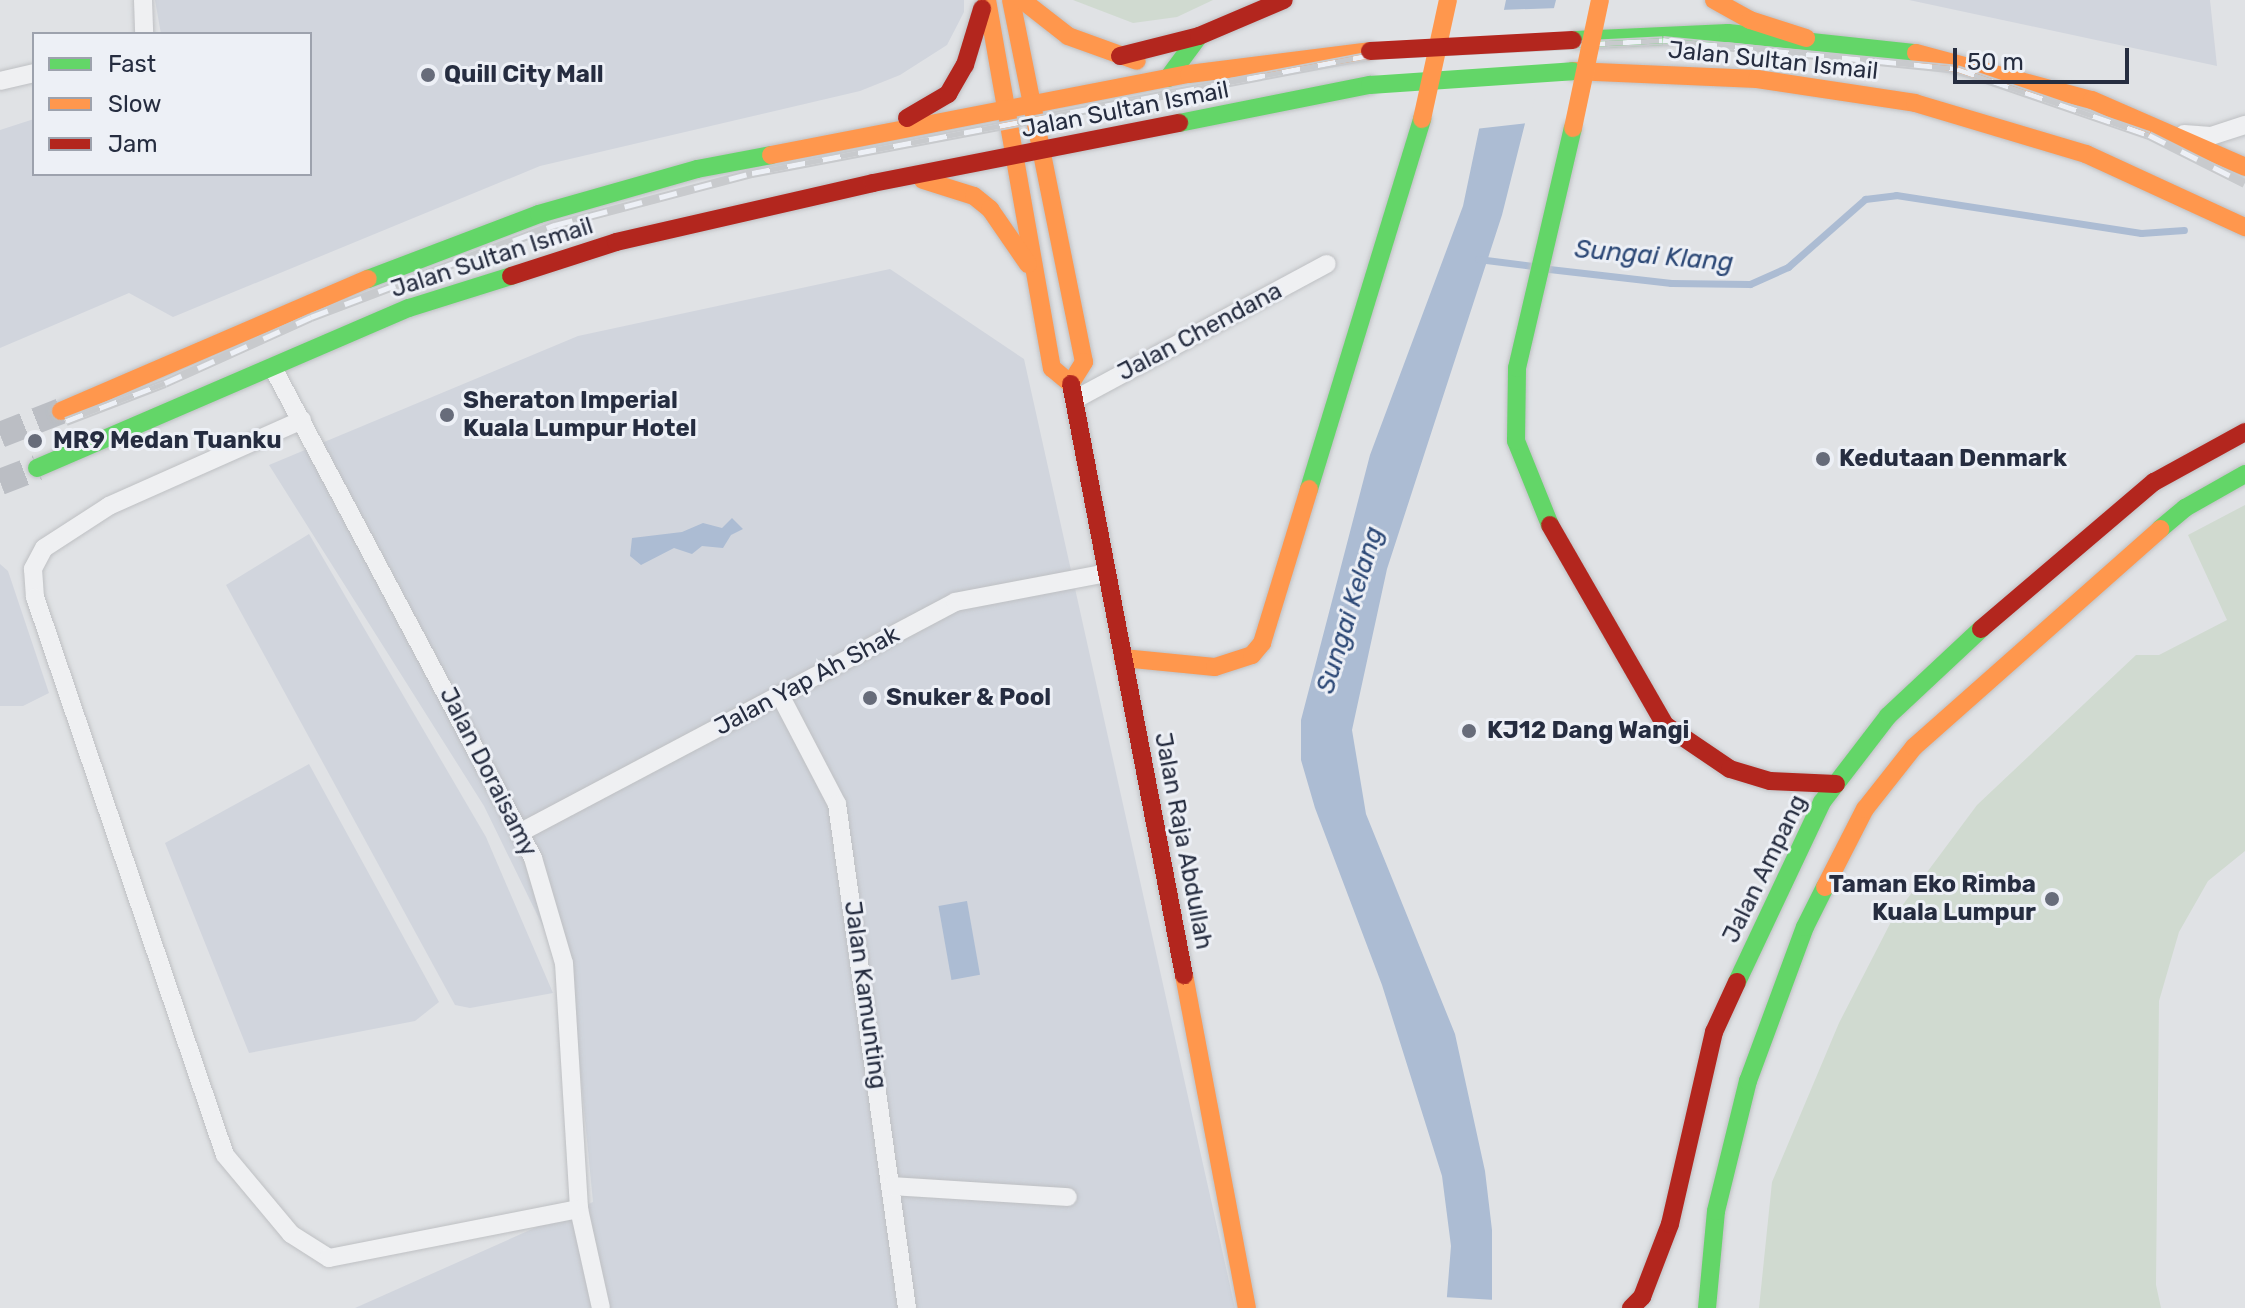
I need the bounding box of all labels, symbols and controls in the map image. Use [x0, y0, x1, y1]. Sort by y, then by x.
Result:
legend [32, 32, 312, 176]
scale bar [1957, 32, 2133, 82]
street label: Jalan Sultan Ismail [1666, 36, 1880, 86]
text: 50 m [1967, 48, 2024, 76]
text: Fast [108, 50, 156, 78]
place label: Quill City Mall [444, 61, 604, 89]
marker: Quill City Mall [419, 66, 437, 84]
street label: Jalan Sultan Ismail [1019, 76, 1231, 144]
text: Slow [108, 90, 161, 118]
text: Jam [108, 130, 158, 158]
street label: Jalan Sultan Ismail [387, 212, 597, 304]
water label: Sungai Klang [1573, 234, 1735, 278]
street label: Jalan Chendana [1113, 277, 1287, 387]
place label: Sheraton Imperial Kuala Lumpur Hotel [463, 387, 697, 443]
marker: Sheraton Imperial Kuala Lumpur Hotel [438, 406, 456, 424]
place label: MR9 Medan Tuanku [53, 427, 282, 455]
marker: MR9 Medan Tuanku [24, 430, 46, 452]
place label: Kedutaan Denmark [1839, 445, 2067, 473]
marker: Kedutaan Denmark [1814, 450, 1832, 468]
water label: Sungai Kelang [1310, 523, 1390, 697]
street label: Jalan Yap Ah Shak [709, 620, 905, 742]
street label: Jalan Doraisamy [433, 683, 543, 861]
place label: Snuker & Pool [886, 684, 1052, 712]
marker: Snuker & Pool [861, 689, 879, 707]
place label: KJ12 Dang Wangi [1487, 717, 1690, 745]
marker: KJ12 Dang Wangi [1458, 720, 1480, 742]
street label: Jalan Raja Abdullah [1148, 730, 1218, 952]
street label: Jalan Ampang [1717, 790, 1813, 948]
place label: Taman Eko Rimba Kuala Lumpur [1829, 871, 2036, 927]
marker: Taman Eko Rimba Kuala Lumpur [2043, 890, 2061, 908]
street label: Jalan Kamunting [838, 899, 892, 1091]

